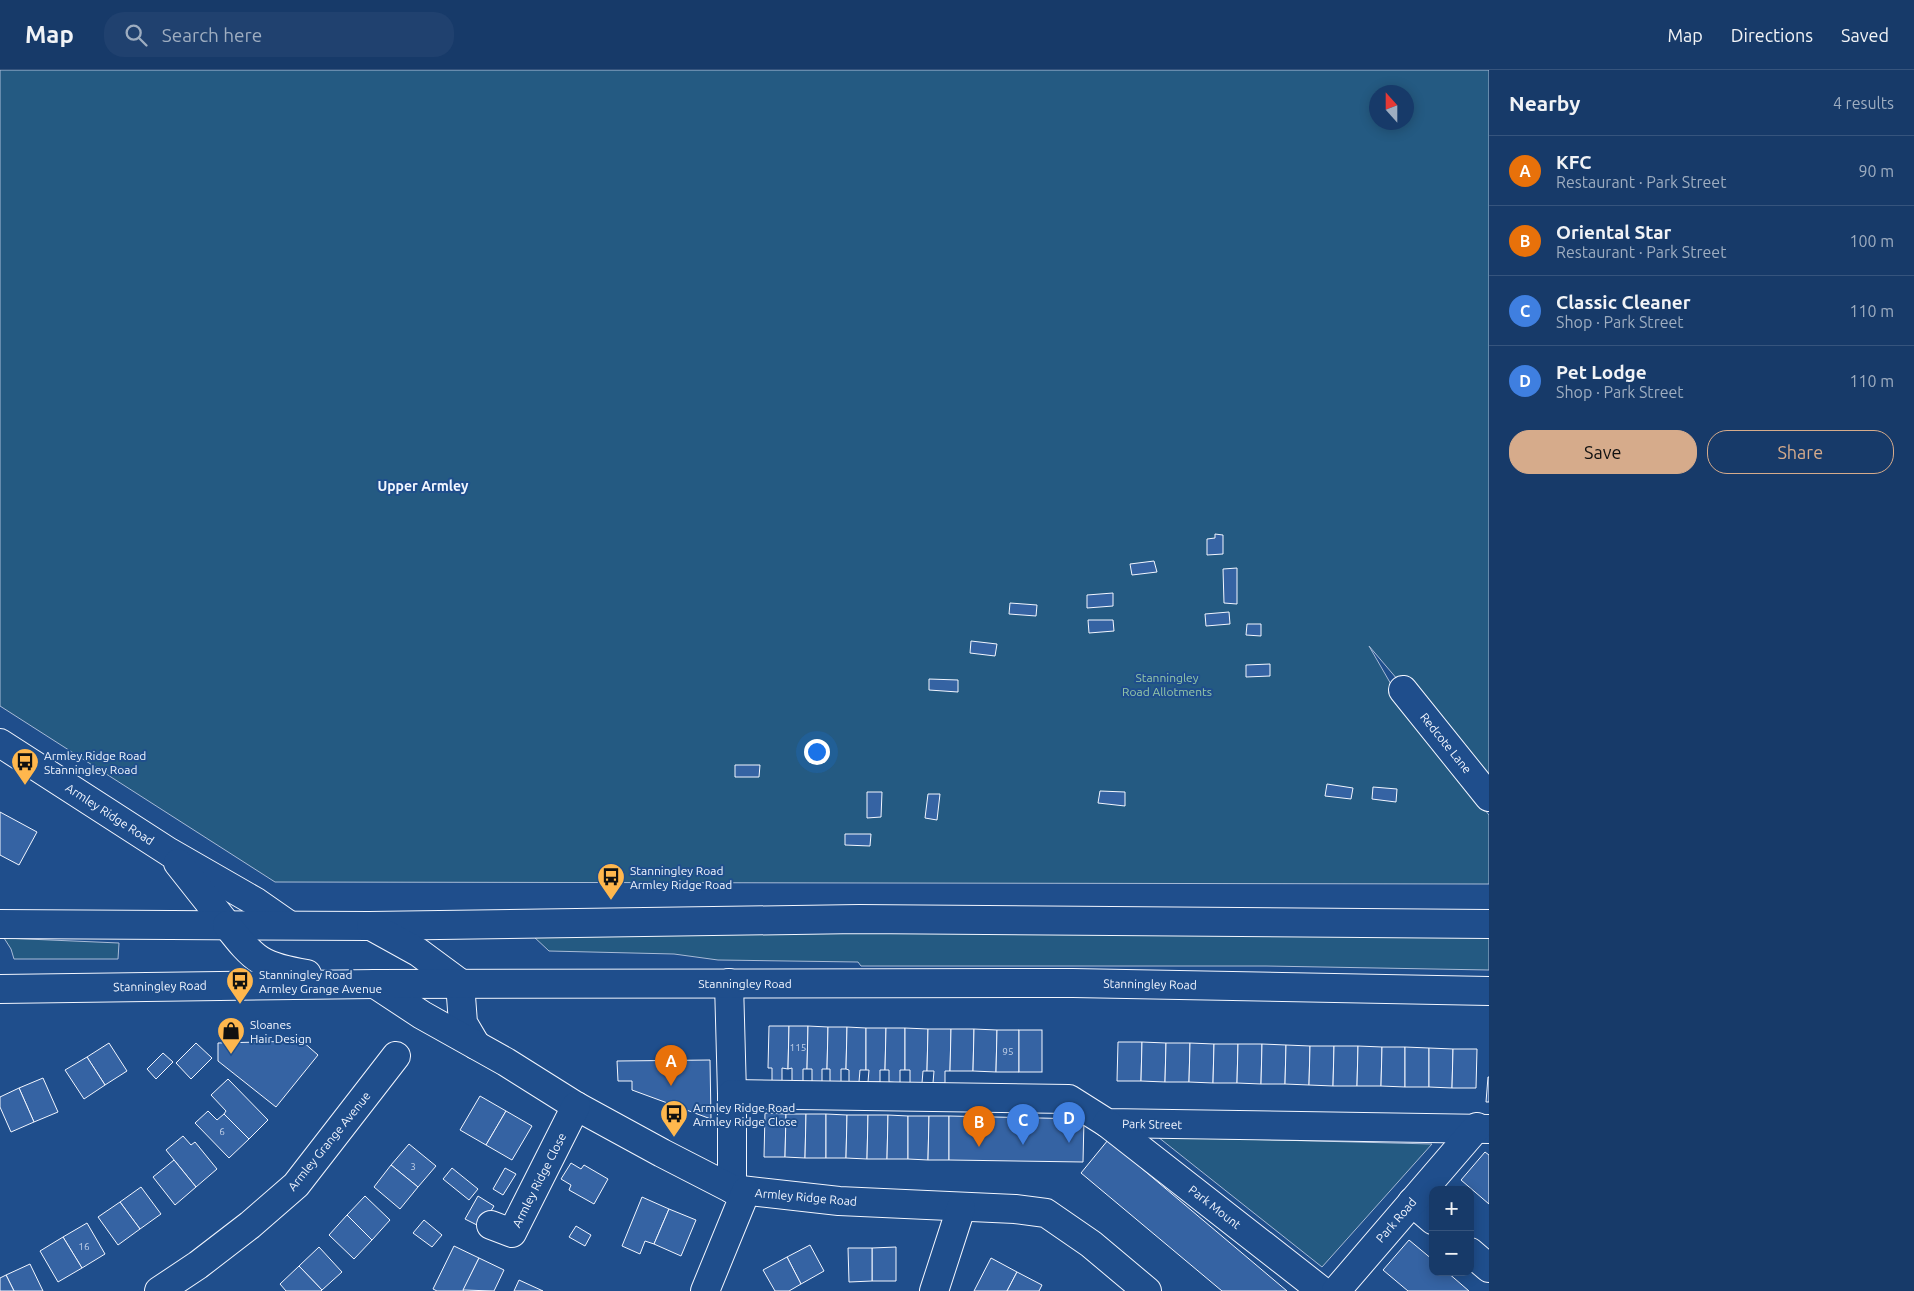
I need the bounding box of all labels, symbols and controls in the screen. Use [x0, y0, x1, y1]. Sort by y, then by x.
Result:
search box [104, 12, 454, 57]
text: Map [25, 21, 74, 48]
icon: search [122, 21, 150, 49]
text: Search here [162, 24, 262, 46]
text: Map [1667, 25, 1703, 45]
text: Directions [1731, 25, 1813, 45]
text: Saved [1841, 25, 1889, 45]
north arrow [1369, 85, 1414, 130]
text: Nearby [1509, 91, 1580, 115]
text: 4 results [1833, 94, 1894, 112]
text: KFC [1556, 151, 1591, 173]
text: A [1519, 162, 1531, 180]
text: 90 m [1858, 162, 1894, 180]
text: Restaurant · Park Street [1556, 173, 1726, 191]
text: Oriental Star [1556, 221, 1671, 243]
text: B [1520, 232, 1530, 250]
text: 100 m [1849, 232, 1894, 250]
text: Restaurant · Park Street [1556, 243, 1726, 261]
text: Classic Cleaner [1556, 291, 1691, 313]
text: C [1520, 302, 1530, 320]
text: 110 m [1849, 302, 1894, 320]
text: Shop · Park Street [1556, 313, 1684, 331]
text: Pet Lodge [1556, 361, 1647, 383]
text: D [1519, 372, 1531, 390]
text: 110 m [1849, 372, 1894, 390]
text: Shop · Park Street [1556, 383, 1684, 401]
button: Save [1509, 430, 1697, 474]
button: Share [1707, 430, 1894, 474]
district label: Upper Armley [377, 478, 469, 494]
park label: Stanningley Road Allotments [1122, 671, 1212, 698]
street label: Redcote Lane [1418, 710, 1474, 776]
your location [804, 739, 830, 765]
bus stop icon: Armley Ridge Road Stanningley Road [10, 747, 40, 786]
place label: Armley Ridge Road Stanningley Road [44, 749, 146, 776]
street label: Armley Ridge Road [64, 781, 156, 847]
bus stop icon: Stanningley Road Armley Ridge Road [596, 862, 626, 901]
place label: Stanningley Road Armley Ridge Road [630, 864, 732, 891]
bus stop icon: Stanningley Road Armley Grange Avenue [225, 966, 255, 1005]
place label: Stanningley Road Armley Grange Avenue [259, 968, 382, 995]
street label: Stanningley Road [698, 977, 792, 990]
street label: Stanningley Road [1103, 977, 1197, 991]
street label: Stanningley Road [113, 979, 207, 993]
shop icon: Sloanes Hair Design [216, 1016, 246, 1055]
place label: Sloanes Hair Design [250, 1018, 312, 1045]
house number: 115 [790, 1042, 806, 1053]
pin: A [655, 1045, 687, 1086]
house number: 95 [1002, 1046, 1014, 1057]
street label: Armley Grange Avenue [285, 1089, 373, 1193]
bus stop icon: Armley Ridge Road Armley Ridge Close [659, 1099, 689, 1138]
place label: Armley Ridge Road Armley Ridge Close [693, 1101, 797, 1128]
pin: D [1053, 1102, 1085, 1143]
pin: C [1007, 1104, 1039, 1145]
pin: B [963, 1106, 995, 1147]
street label: Park Street [1122, 1117, 1182, 1131]
house number: 6 [219, 1126, 225, 1137]
street label: Armley Ridge Close [510, 1131, 568, 1229]
house number: 3 [410, 1161, 416, 1172]
street label: Park Mount [1186, 1183, 1244, 1232]
street label: Armley Ridge Road [754, 1186, 858, 1208]
map controls [1429, 1186, 1474, 1276]
button: + [1429, 1186, 1474, 1231]
street label: Park Road [1373, 1195, 1419, 1245]
button: − [1429, 1231, 1474, 1276]
house number: 16 [78, 1241, 90, 1252]

